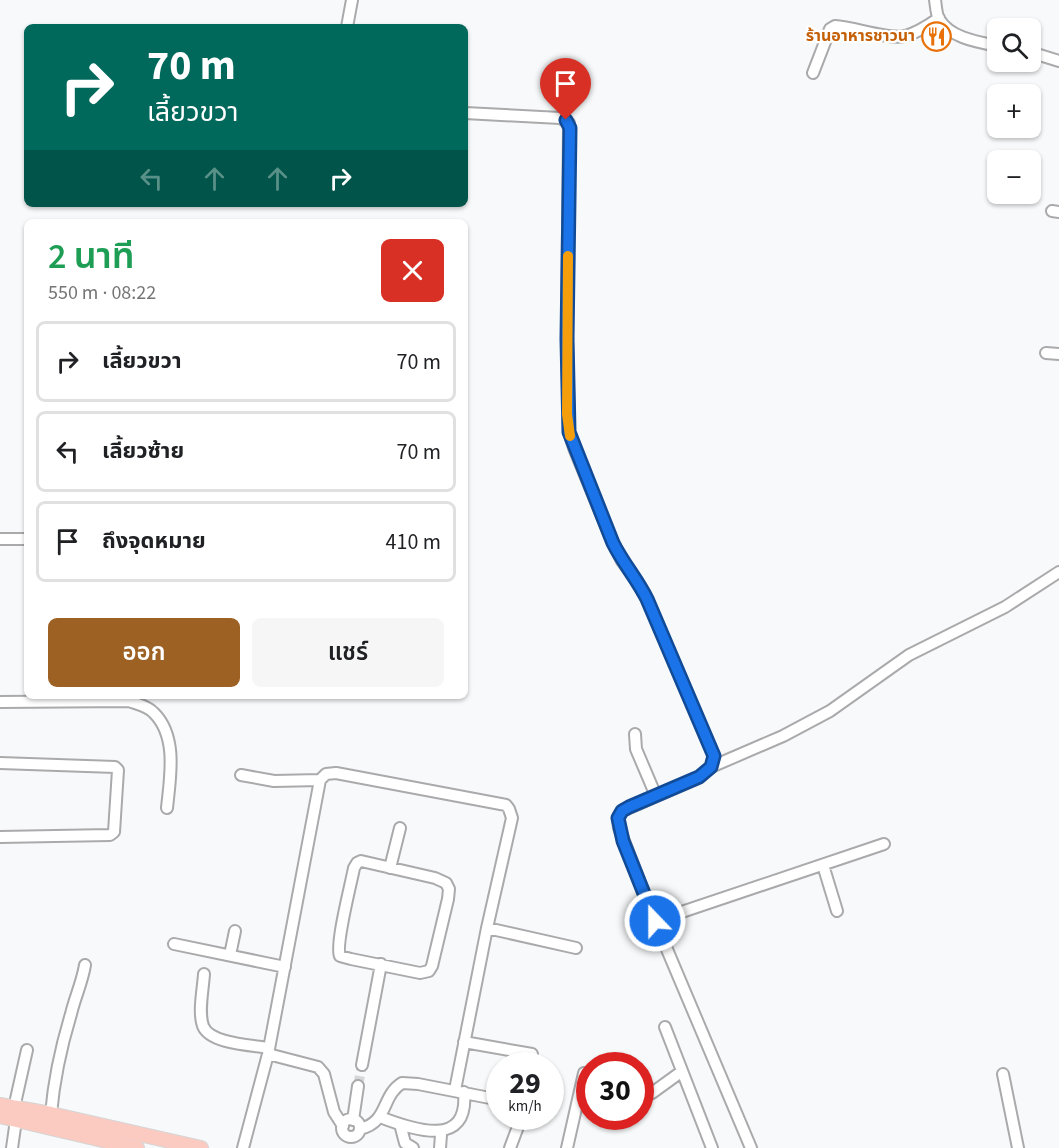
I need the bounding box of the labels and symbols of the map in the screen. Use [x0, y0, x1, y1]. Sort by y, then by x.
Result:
restaurant icon: ร้านอาหารชาวนา [920, 20, 952, 52]
place label: ร้านอาหารชาวนา [806, 25, 915, 47]
pin [540, 58, 591, 120]
position arrow [623, 889, 687, 953]
speed limit sign: 30 [576, 1052, 654, 1130]

